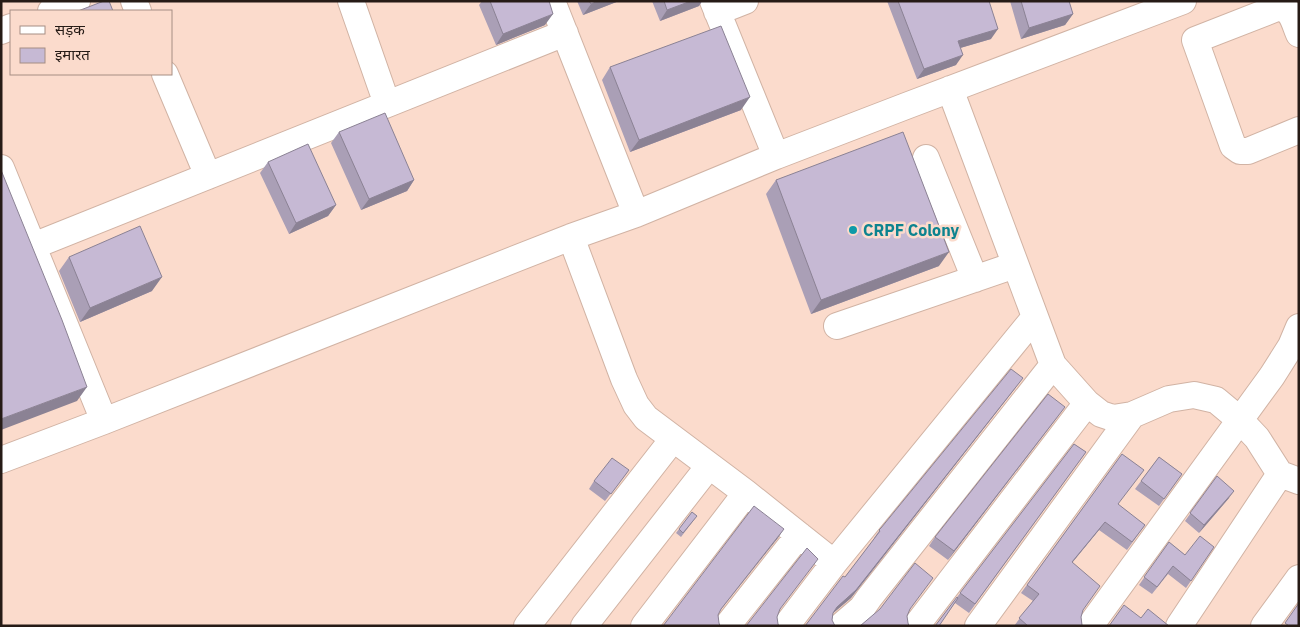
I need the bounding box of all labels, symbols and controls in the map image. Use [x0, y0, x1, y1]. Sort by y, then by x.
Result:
legend [10, 10, 172, 75]
text: सड़क [55, 20, 85, 39]
text: इमारत [55, 45, 90, 64]
place label: CRPF Colony [863, 220, 960, 240]
marker: CRPF Colony [847, 224, 859, 236]

